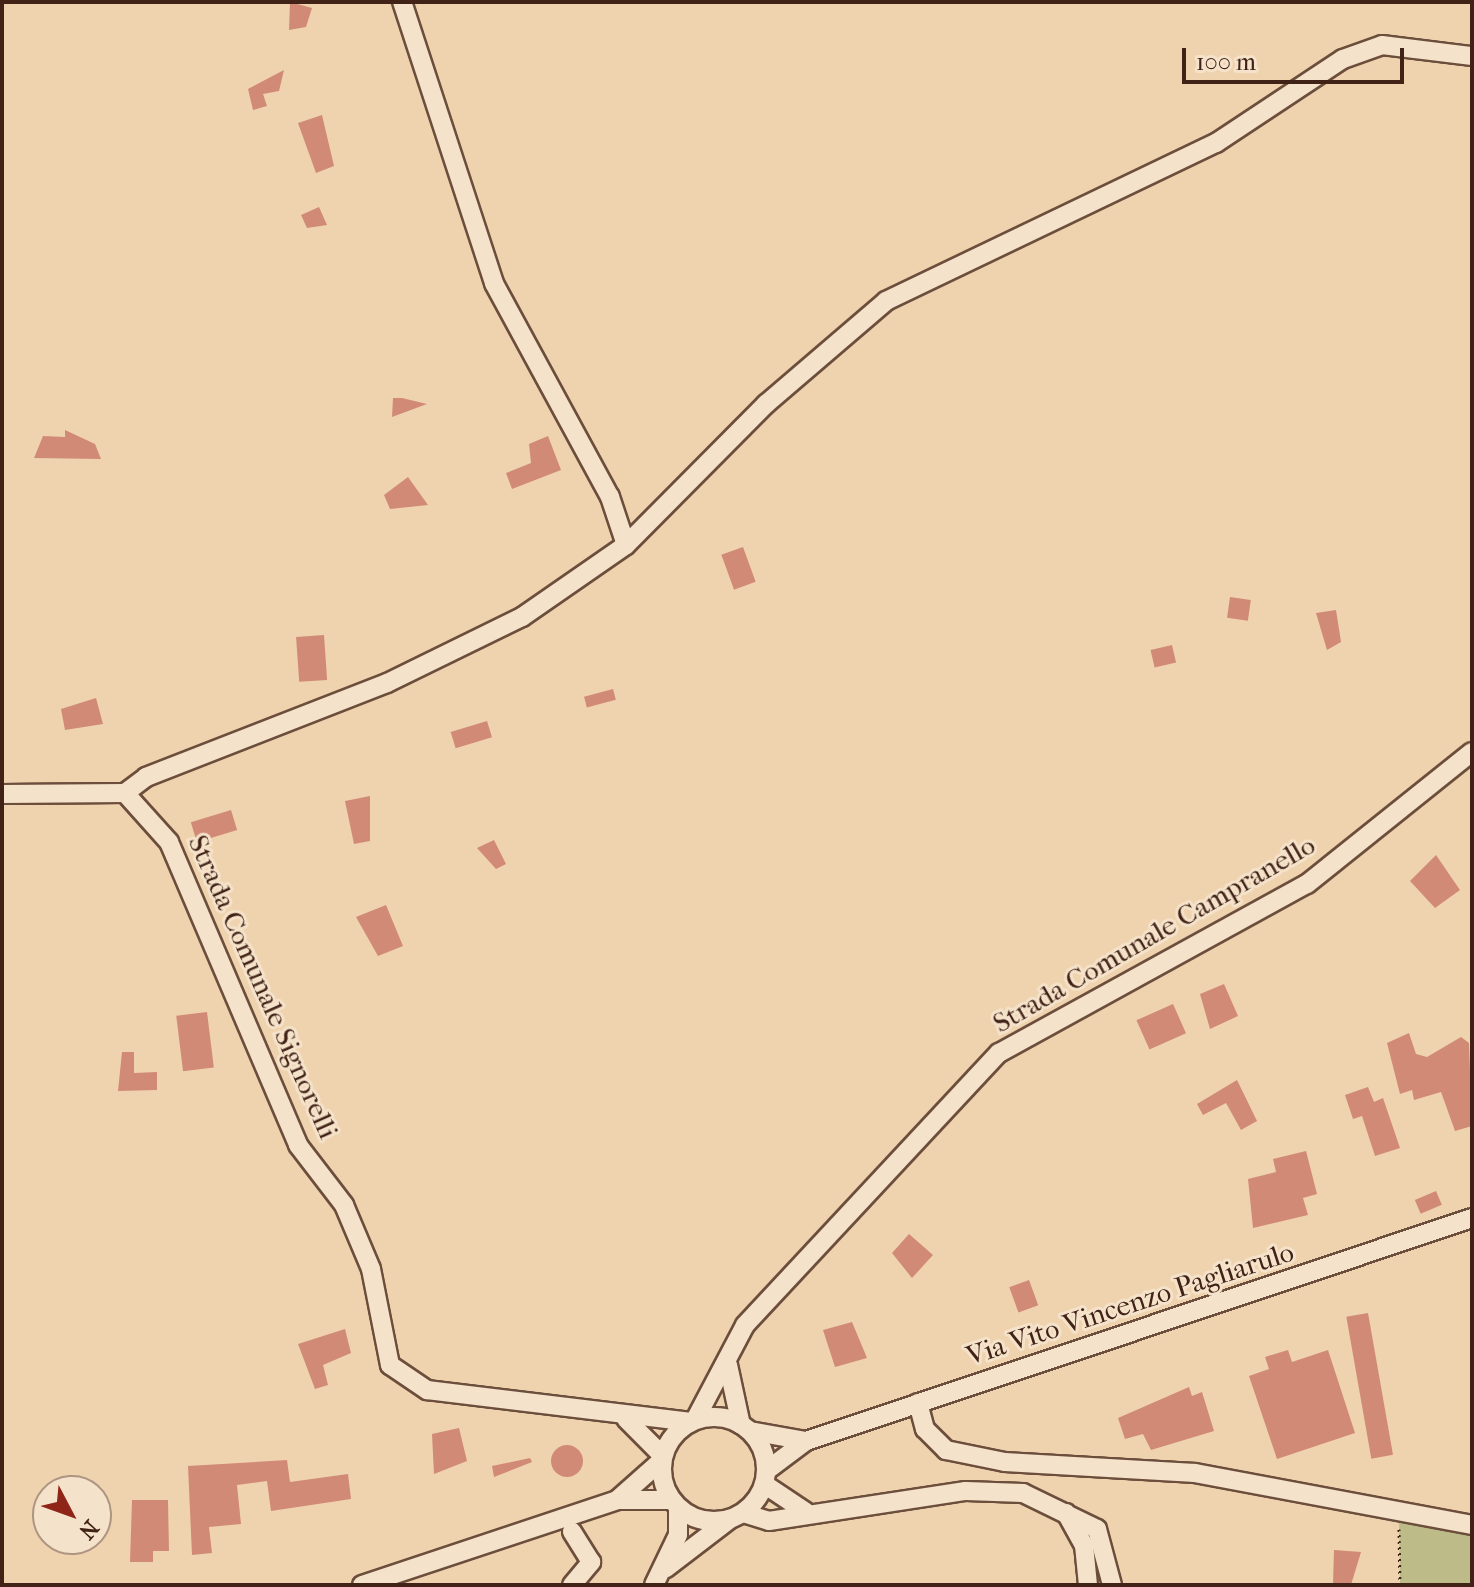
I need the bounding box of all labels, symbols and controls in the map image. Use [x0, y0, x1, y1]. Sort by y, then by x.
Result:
scale bar [1186, 32, 1408, 82]
text: 100 m [1196, 48, 1256, 76]
street label: Strada Comunale Campranello [987, 828, 1321, 1040]
street label: Strada Comunale Signorelli [181, 830, 345, 1144]
street label: Via Vito Vincenzo Pagliarulo [962, 1235, 1298, 1373]
north arrow [32, 1475, 112, 1555]
text: N [73, 1515, 104, 1544]

